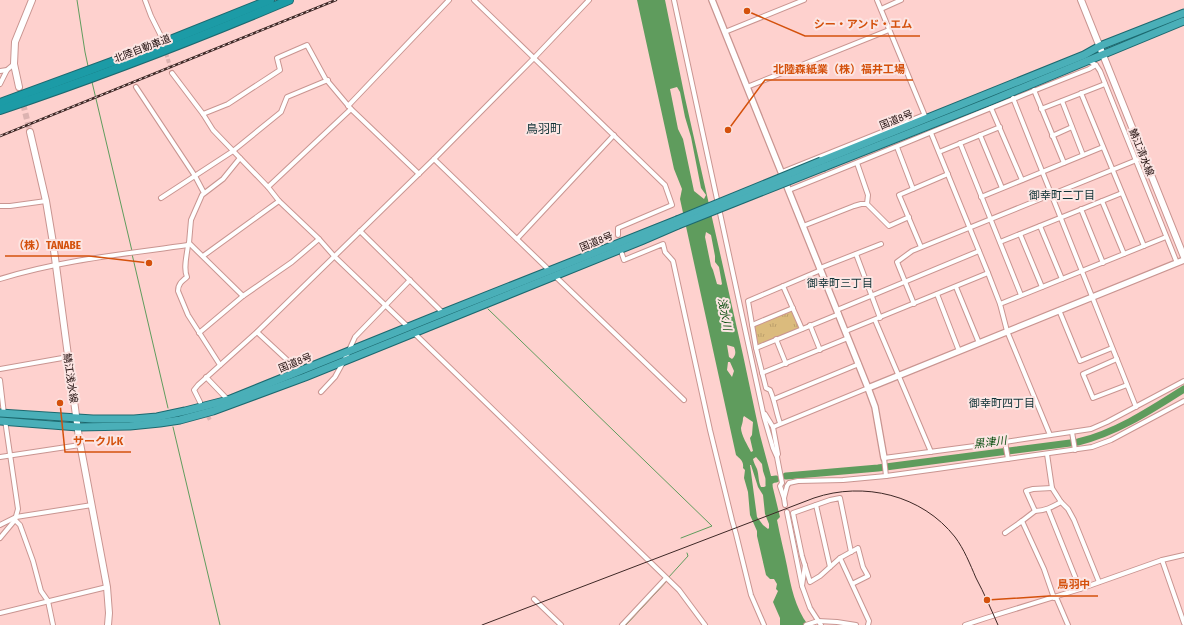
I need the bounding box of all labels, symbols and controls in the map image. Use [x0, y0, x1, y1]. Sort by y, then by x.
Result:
callout: シー・アンド・エム [805, 13, 920, 36]
text: シー・アンド・エム [814, 18, 912, 31]
street label: 北陸自動車道 [112, 33, 173, 65]
callout: 北陸森紙業（株）福井工場 [765, 57, 913, 80]
text: 北陸森紙業（株）福井工場 [773, 63, 905, 76]
street label: 国道8号 [878, 108, 915, 132]
district label: 鳥羽町 [526, 122, 562, 136]
street label: 鯖江清水線 [1126, 127, 1156, 178]
district label: 御幸町二丁目 [1028, 189, 1095, 202]
street label: 国道8号 [578, 230, 615, 254]
callout: （株）TANABE [5, 233, 89, 256]
text: （株）TANABE [13, 239, 81, 252]
district label: 御幸町三丁目 [806, 277, 873, 290]
water label: 浅水川 [715, 297, 734, 333]
street label: 国道8号 [277, 351, 314, 375]
street label: 鯖江浅水線 [61, 353, 79, 404]
district label: 御幸町四丁目 [968, 397, 1035, 410]
callout: サークルK [65, 429, 131, 452]
water label: 黒津川 [973, 434, 1008, 451]
text: サークルK [73, 435, 124, 448]
callout: 鳥羽中 [1049, 573, 1098, 596]
text: 鳥羽中 [1058, 578, 1091, 591]

